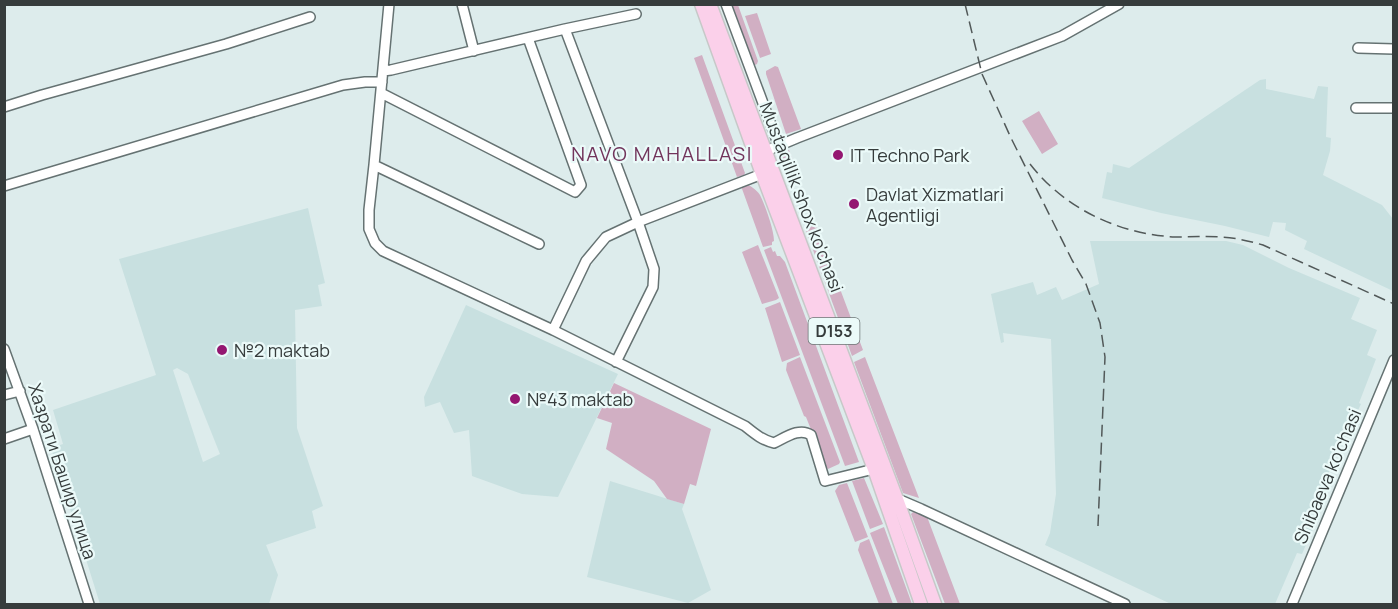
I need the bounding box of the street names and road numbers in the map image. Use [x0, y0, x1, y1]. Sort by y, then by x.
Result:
street label: Mustaqillik shox ko'chasi [755, 98, 849, 296]
road number: D153 [808, 318, 860, 344]
street label: Хазрати Башир улица [23, 380, 103, 562]
street label: Shibaeva ko'chasi [1288, 405, 1366, 547]

